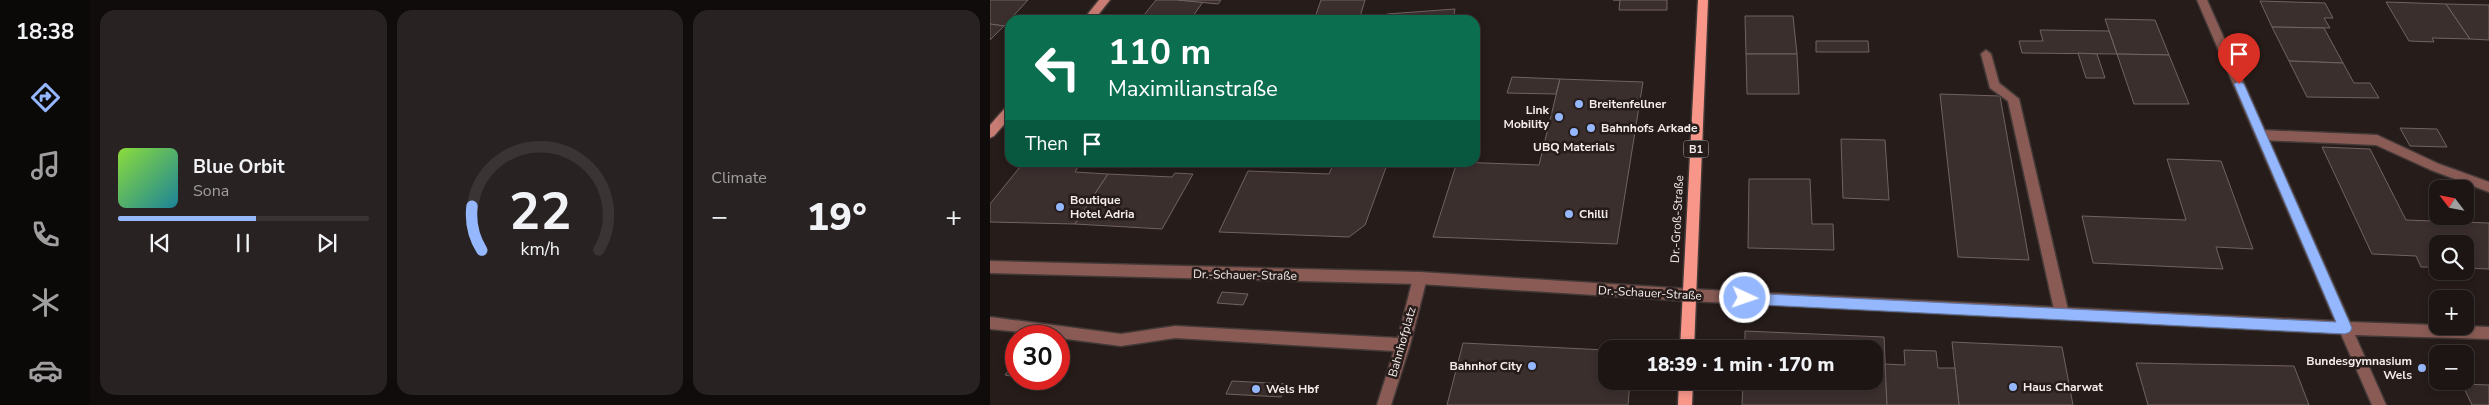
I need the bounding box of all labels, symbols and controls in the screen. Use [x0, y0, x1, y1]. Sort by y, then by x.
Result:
text: 18:38 [16, 17, 74, 47]
text: 110 m [1108, 29, 1211, 76]
pin [2218, 33, 2260, 84]
icon: left [1025, 35, 1090, 100]
icon: arrive [2225, 40, 2253, 68]
text: Maximilianstraße [1108, 74, 1278, 104]
icon: directions [28, 80, 63, 115]
place label: Breitenfellner [1589, 96, 1666, 112]
marker: Breitenfellner [1573, 98, 1585, 110]
place label: Link Mobility [1504, 102, 1550, 132]
marker: Link Mobility [1553, 111, 1565, 123]
place label: Bahnhofs Arkade [1601, 120, 1698, 136]
marker: Bahnhofs Arkade [1585, 122, 1597, 134]
marker: UBQ Materials [1568, 126, 1580, 138]
icon: arrive [1078, 130, 1106, 158]
text: Then [1025, 131, 1068, 157]
place label: UBQ Materials [1533, 139, 1615, 155]
road number: B1 [1684, 140, 1708, 158]
icon: music [28, 148, 63, 183]
text: Blue Orbit [193, 154, 284, 180]
text: Climate [711, 167, 767, 189]
street label: Dr.-Groß-Straße [1667, 175, 1687, 263]
text: 22 [509, 176, 571, 247]
text: Sona [193, 180, 229, 202]
north arrow [2429, 180, 2474, 225]
map controls [2429, 180, 2474, 390]
text: 19° [807, 192, 867, 243]
place label: Boutique Hotel Adria [1070, 192, 1135, 222]
text: − [711, 198, 728, 236]
text: + [945, 198, 962, 236]
marker: Boutique Hotel Adria [1054, 201, 1066, 213]
place label: Chilli [1579, 206, 1608, 222]
marker: Chilli [1563, 208, 1575, 220]
icon: phone [28, 217, 63, 252]
icon: previous [146, 229, 174, 257]
icon: pause [229, 229, 257, 257]
icon: next [313, 229, 341, 257]
button: search [2429, 235, 2474, 280]
text: km/h [520, 237, 560, 261]
street label: Dr.-Schauer-Straße [1193, 266, 1297, 284]
position arrow [1718, 271, 1770, 323]
street label: Dr.-Schauer-Straße [1598, 282, 1702, 304]
icon: climate [28, 285, 63, 320]
button: + [2429, 290, 2474, 335]
street label: Bahnhofplatz [1384, 305, 1420, 379]
speed limit sign: 30 [1005, 325, 1070, 390]
button: − [2429, 345, 2474, 390]
text: 18:39 · 1 min · 170 m [1647, 352, 1834, 378]
icon: car [28, 353, 63, 388]
place label: Bundesgymnasium Wels [2306, 353, 2412, 383]
place label: Bahnhof City [1449, 358, 1523, 374]
marker: Bahnhof City [1526, 360, 1538, 372]
marker: Bundesgymnasium Wels [2416, 362, 2428, 374]
place label: Haus Charwat [2023, 379, 2103, 395]
place label: Wels Hbf [1266, 381, 1319, 397]
marker: Haus Charwat [2007, 381, 2019, 393]
marker: Wels Hbf [1250, 383, 1262, 395]

